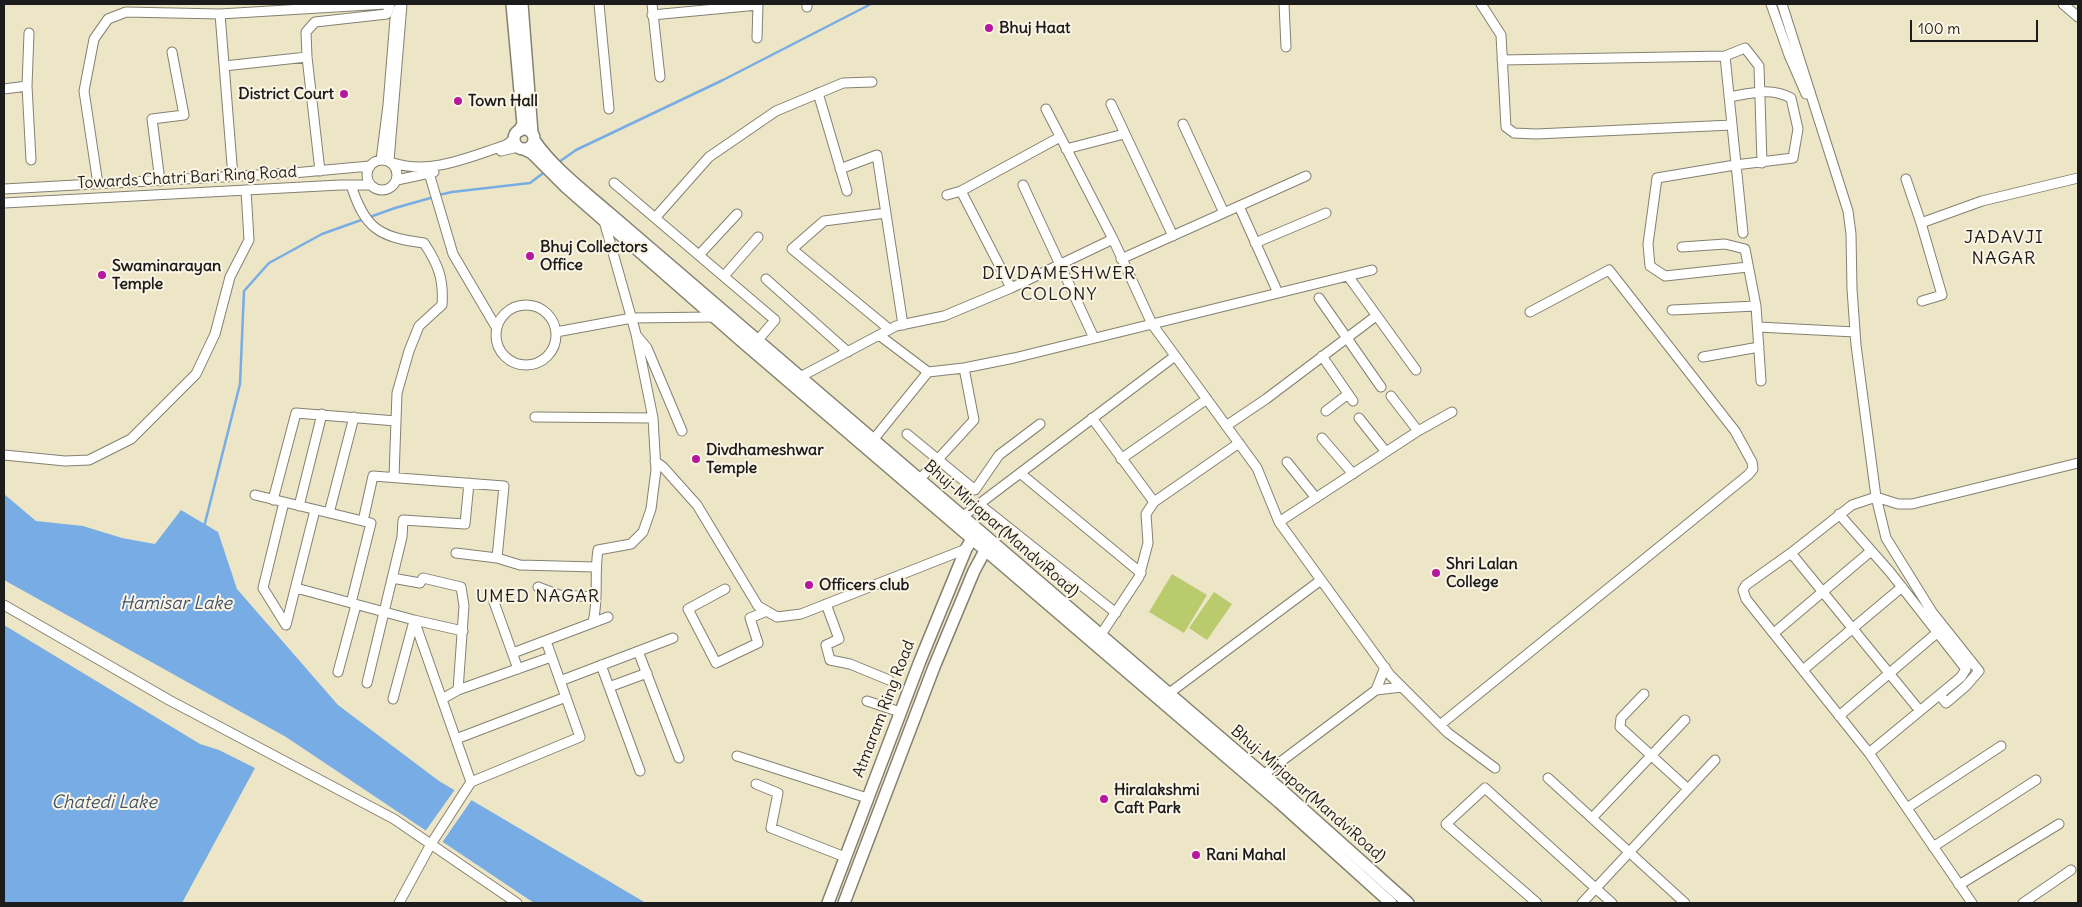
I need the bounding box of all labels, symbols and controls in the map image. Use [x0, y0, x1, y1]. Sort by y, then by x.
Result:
scale bar [1912, 10, 2040, 42]
place label: Bhuj Haat [999, 18, 1070, 38]
text: 100 m [1918, 19, 1960, 38]
marker: Bhuj Haat [983, 22, 995, 34]
place label: District Court [238, 84, 334, 104]
marker: District Court [338, 88, 350, 100]
place label: Town Hall [468, 91, 538, 111]
marker: Town Hall [452, 95, 464, 107]
street label: Towards Chatri Bari Ring Road [77, 163, 297, 193]
district label: JADAVJI NAGAR [1963, 227, 2045, 270]
place label: Bhuj Collectors Office [540, 237, 648, 275]
marker: Bhuj Collectors Office [524, 250, 536, 262]
place label: Swaminarayan Temple [112, 256, 221, 294]
district label: DIVDAMESHWER COLONY [980, 263, 1138, 306]
marker: Swaminarayan Temple [96, 269, 108, 281]
place label: Divdhameshwar Temple [706, 440, 824, 478]
marker: Divdhameshwar Temple [690, 453, 702, 465]
street label: Bhuj-Mirjapar(MandviRoad) [920, 456, 1082, 602]
place label: Shri Lalan College [1446, 554, 1518, 592]
marker: Shri Lalan College [1430, 567, 1442, 579]
place label: Officers club [819, 575, 909, 595]
marker: Officers club [803, 579, 815, 591]
district label: UMED NAGAR [474, 586, 602, 608]
water label: Hamisar Lake [120, 593, 232, 615]
street label: Atmaram Ring Road [849, 638, 919, 780]
street label: Bhuj-Mirjapar(MandviRoad) [1227, 721, 1389, 867]
place label: Hiralakshmi Caft Park [1114, 780, 1200, 818]
water label: Chatedi Lake [51, 792, 157, 814]
marker: Hiralakshmi Caft Park [1098, 793, 1110, 805]
place label: Rani Mahal [1206, 845, 1286, 865]
marker: Rani Mahal [1190, 849, 1202, 861]

